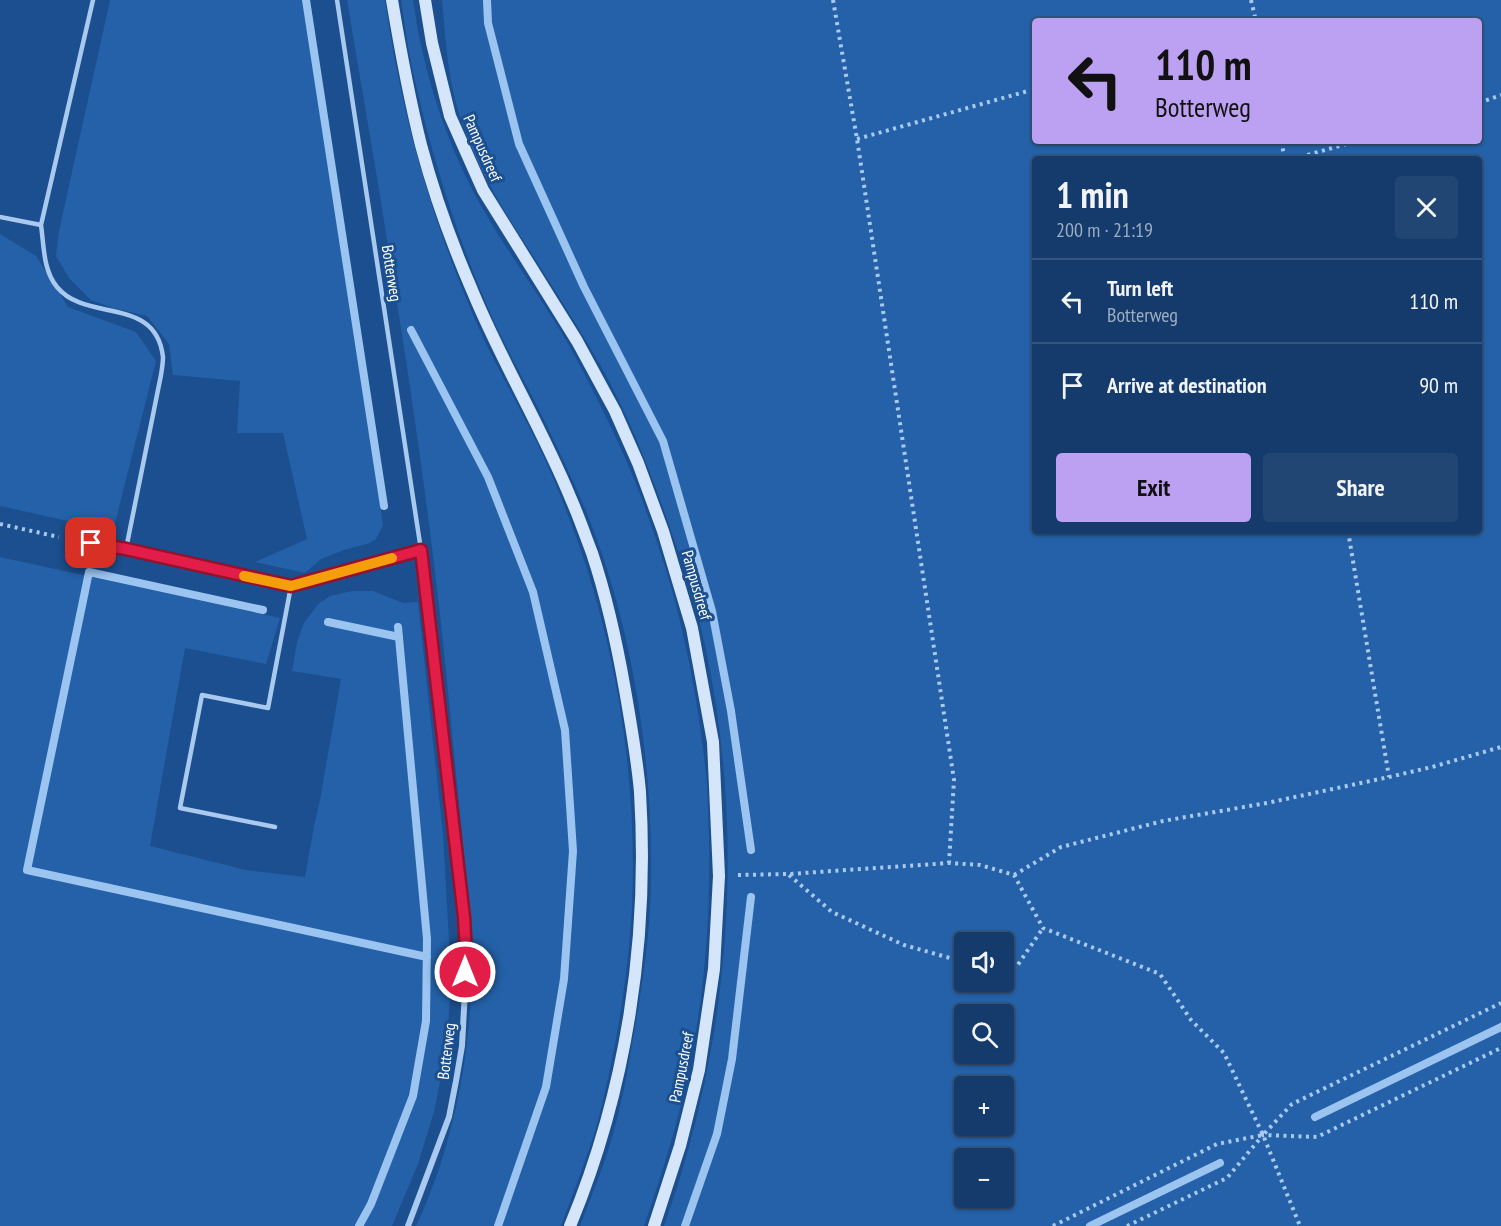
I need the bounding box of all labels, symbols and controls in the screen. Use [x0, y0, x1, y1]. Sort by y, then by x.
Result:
text: 110 m [1155, 37, 1252, 92]
icon: left [1056, 42, 1134, 120]
text: Botterweg [1155, 90, 1251, 124]
street label: Pampusdreef [459, 111, 507, 185]
text: 1 min [1056, 171, 1129, 218]
button: close [1395, 176, 1458, 239]
text: 200 m · 21:19 [1056, 217, 1153, 243]
street label: Botterweg [378, 243, 406, 303]
text: Turn left [1107, 274, 1173, 302]
icon: left [1056, 285, 1089, 318]
text: 110 m [1409, 287, 1458, 315]
text: Botterweg [1107, 302, 1178, 328]
icon: arrive [1056, 369, 1089, 402]
text: Arrive at destination [1107, 371, 1267, 399]
text: 90 m [1419, 371, 1458, 399]
button: Exit [1056, 453, 1251, 522]
button: Share [1263, 453, 1458, 522]
pin [65, 517, 116, 568]
icon: arrive [74, 526, 107, 559]
street label: Pampusdreef [678, 548, 717, 623]
map controls [954, 932, 1014, 1208]
button: sound [954, 932, 1014, 992]
position arrow [433, 940, 497, 1004]
button: search [954, 1004, 1014, 1064]
street label: Botterweg [433, 1022, 459, 1080]
street label: Pampusdreef [664, 1029, 698, 1104]
button: + [954, 1076, 1014, 1136]
button: − [954, 1148, 1014, 1208]

